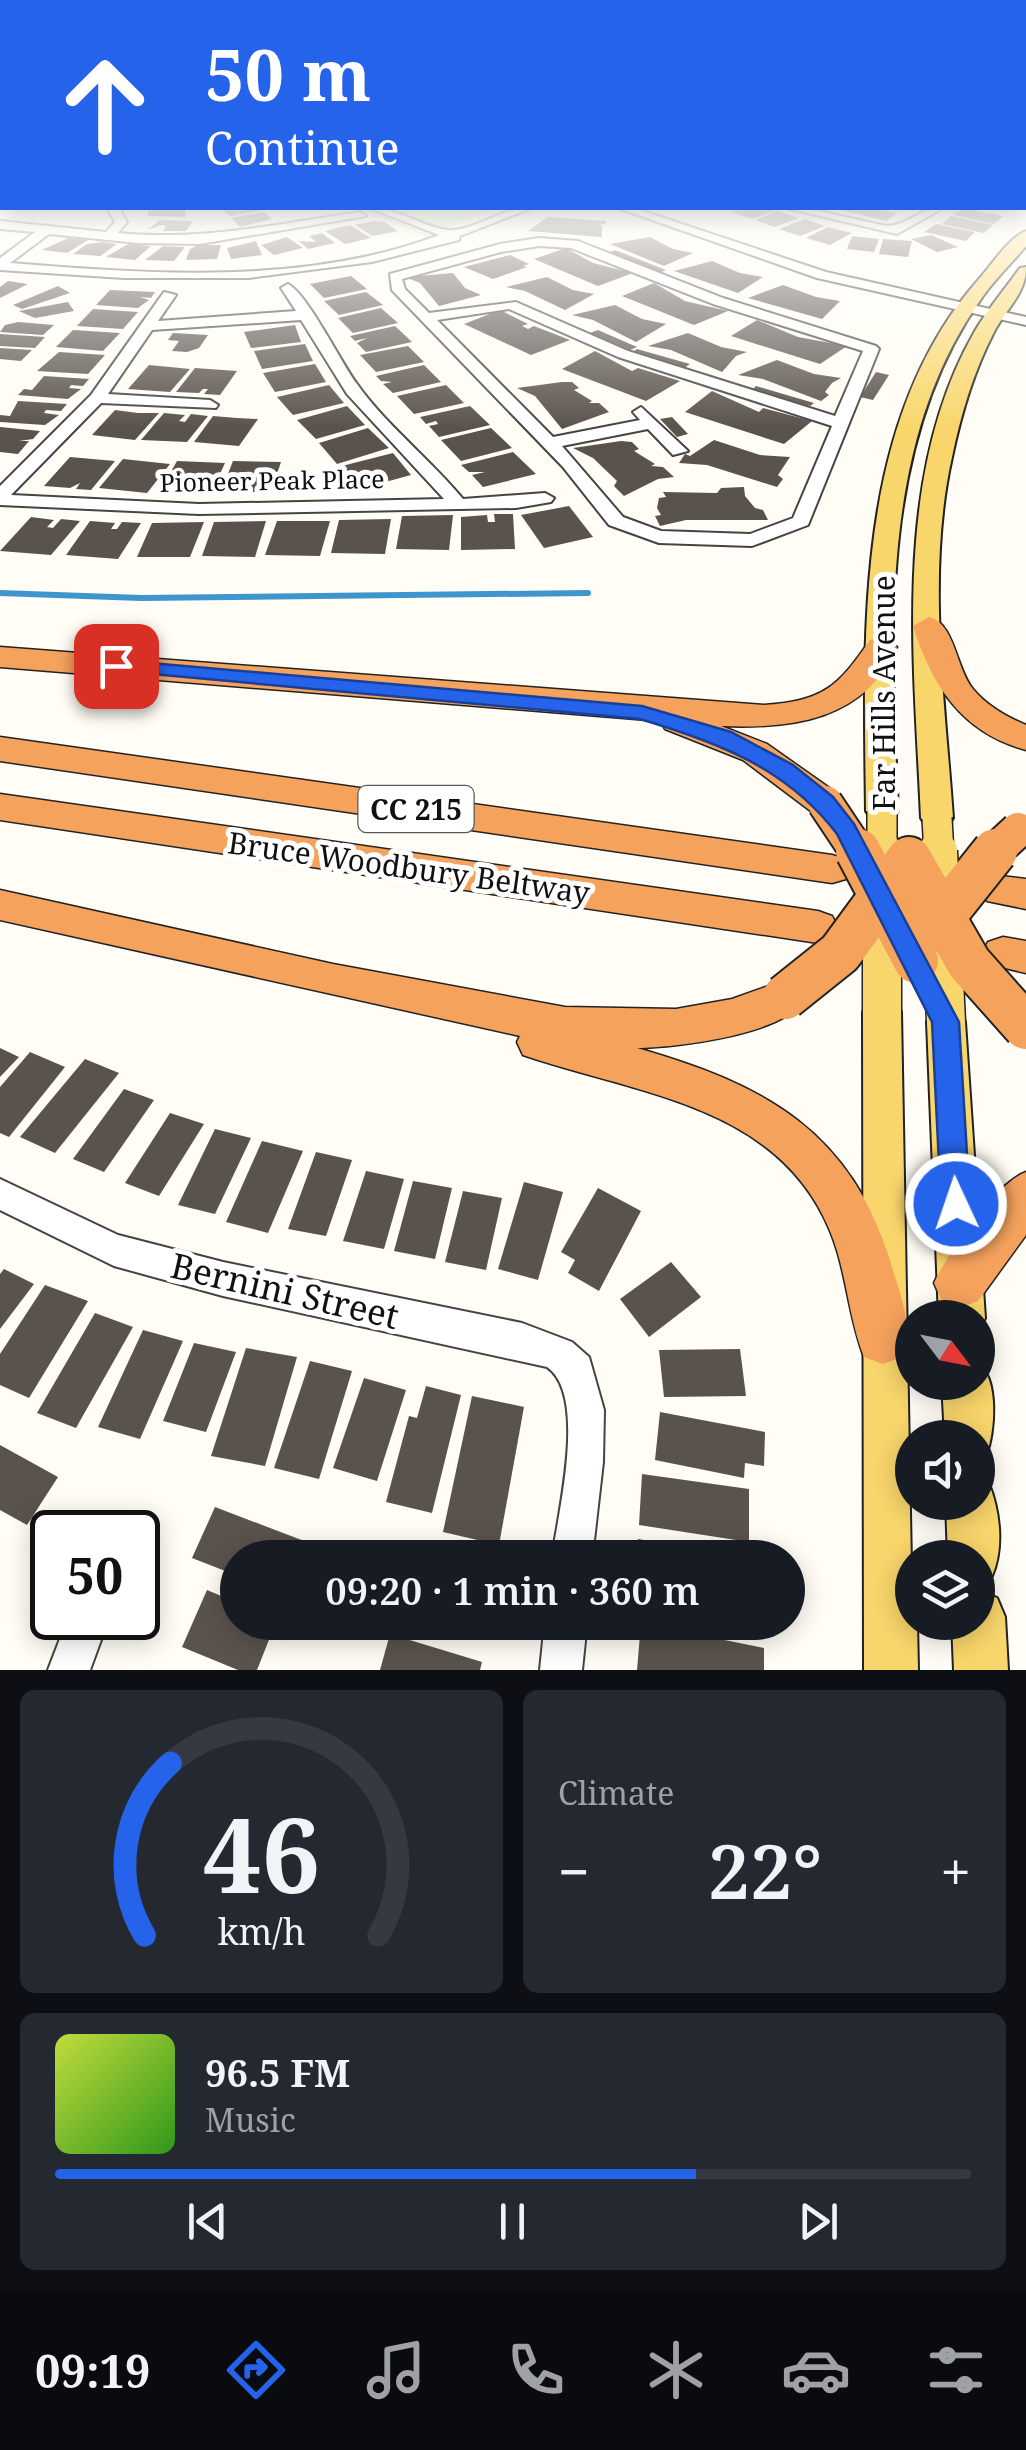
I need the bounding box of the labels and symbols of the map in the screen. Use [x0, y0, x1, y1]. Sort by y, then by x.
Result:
street label: Pioneer Peak Place [159, 461, 385, 499]
street label: Far Hills Avenue [863, 575, 904, 811]
pin [74, 624, 159, 709]
road number: CC 215 [358, 786, 474, 832]
street label: Bruce Woodbury Beltway [225, 821, 593, 913]
position arrow [904, 1152, 1008, 1256]
street label: Bernini Street [167, 1241, 403, 1339]
north arrow [895, 1300, 995, 1400]
speed limit sign: 50 [30, 1510, 160, 1640]

